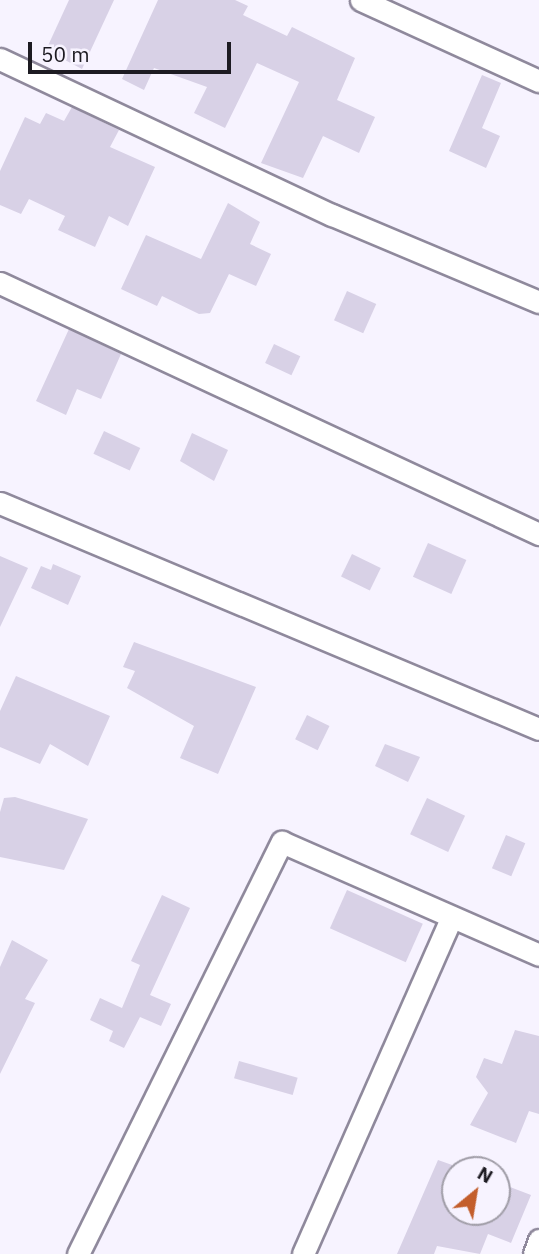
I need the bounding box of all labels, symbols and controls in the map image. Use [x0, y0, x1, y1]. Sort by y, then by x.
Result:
scale bar [32, 28, 234, 72]
text: 50 m [41, 40, 90, 68]
north arrow [441, 1156, 511, 1226]
text: N [474, 1161, 497, 1188]

